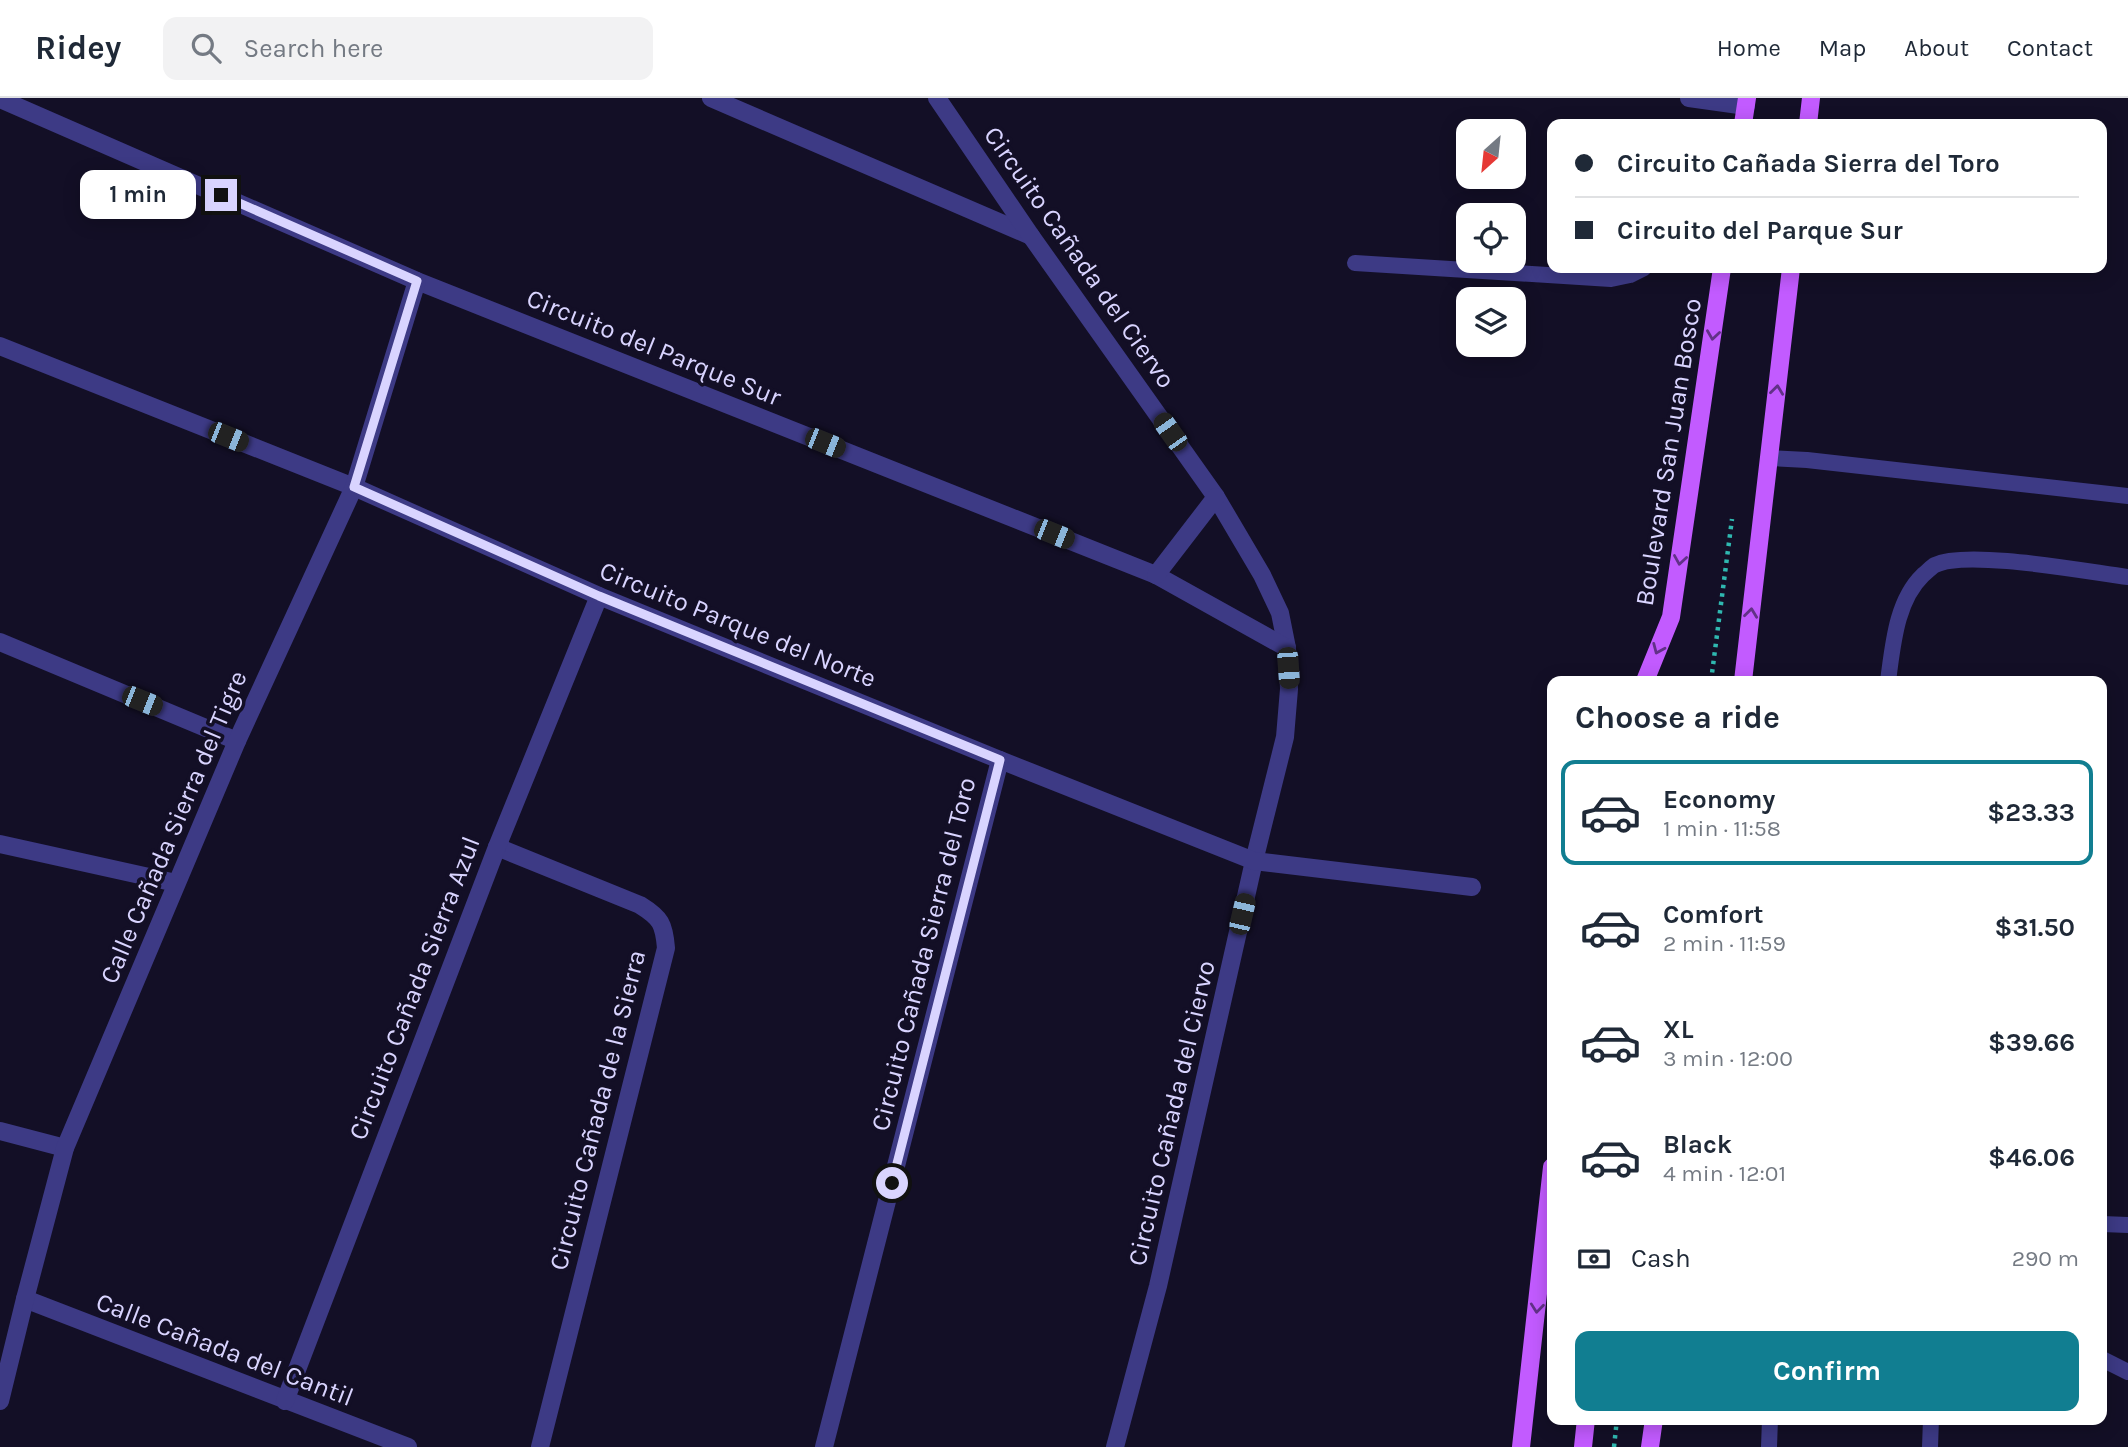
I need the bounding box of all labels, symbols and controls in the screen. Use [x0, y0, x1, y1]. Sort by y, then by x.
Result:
search box [163, 17, 653, 80]
text: Ridey [35, 29, 121, 67]
icon: search [187, 29, 225, 67]
text: Search here [243, 33, 383, 64]
text: Home [1717, 34, 1781, 62]
text: Map [1819, 34, 1866, 62]
text: About [1904, 34, 1969, 62]
text: Contact [2007, 34, 2093, 62]
north arrow [1456, 119, 1526, 189]
map controls [1456, 119, 1526, 357]
street label: Circuito Cañada del Ciervo [977, 121, 1182, 394]
text: Circuito Cañada Sierra del Toro [1617, 148, 2000, 179]
callout: 1 min [81, 170, 196, 220]
route end [205, 179, 237, 211]
text: 1 min [109, 181, 167, 208]
button: locate [1456, 203, 1526, 273]
text: Circuito del Parque Sur [1617, 215, 1903, 246]
street label: Circuito del Parque Sur [522, 282, 786, 413]
button: layers [1456, 287, 1526, 357]
street label: Boulevard San Juan Bosco [1629, 296, 1708, 608]
one-way arrow [1705, 329, 1720, 341]
one-way arrow [1769, 385, 1784, 396]
car [1150, 409, 1191, 455]
car [205, 419, 252, 455]
car [802, 425, 849, 461]
car [1031, 516, 1078, 552]
street label: Circuito Parque del Norte [595, 555, 881, 694]
one-way arrow [1673, 555, 1688, 566]
one-way arrow [1744, 607, 1759, 619]
one-way arrow [1652, 642, 1666, 654]
car [1277, 646, 1300, 690]
street label: Calle Cañada Sierra del Tigre [93, 666, 254, 988]
car [119, 683, 166, 719]
text: Choose a ride [1575, 699, 1780, 736]
street label: Circuito Cañada Sierra del Toro [864, 774, 982, 1134]
icon: car [1579, 781, 1642, 844]
text: Economy [1663, 784, 1775, 815]
text: $23.33 [1987, 797, 2075, 828]
text: 1 min · 11:58 [1663, 815, 1781, 842]
street label: Circuito Cañada Sierra Azul [342, 832, 487, 1144]
car [1228, 891, 1257, 937]
icon: car [1579, 896, 1642, 959]
text: Comfort [1663, 899, 1764, 930]
text: $31.50 [1994, 912, 2075, 943]
text: 2 min · 11:59 [1663, 930, 1786, 957]
street label: Circuito Cañada de la Sierra [543, 947, 652, 1273]
street label: Circuito Cañada del Ciervo [1121, 958, 1222, 1269]
icon: car [1579, 1011, 1642, 1074]
text: XL [1663, 1014, 1694, 1045]
text: $39.66 [1988, 1027, 2075, 1058]
text: 3 min · 12:00 [1663, 1045, 1793, 1072]
icon: car [1579, 1126, 1642, 1189]
text: Black [1663, 1129, 1732, 1160]
text: $46.06 [1988, 1142, 2075, 1173]
text: 4 min · 12:01 [1663, 1160, 1786, 1187]
route start [876, 1167, 908, 1199]
icon: cash [1575, 1240, 1613, 1278]
text: Cash [1631, 1243, 1691, 1274]
text: 290 m [2012, 1245, 2079, 1272]
street label: Calle Cañada del Cantil [92, 1286, 358, 1413]
one-way arrow [1529, 1303, 1544, 1314]
button: Confirm [1575, 1331, 2079, 1411]

